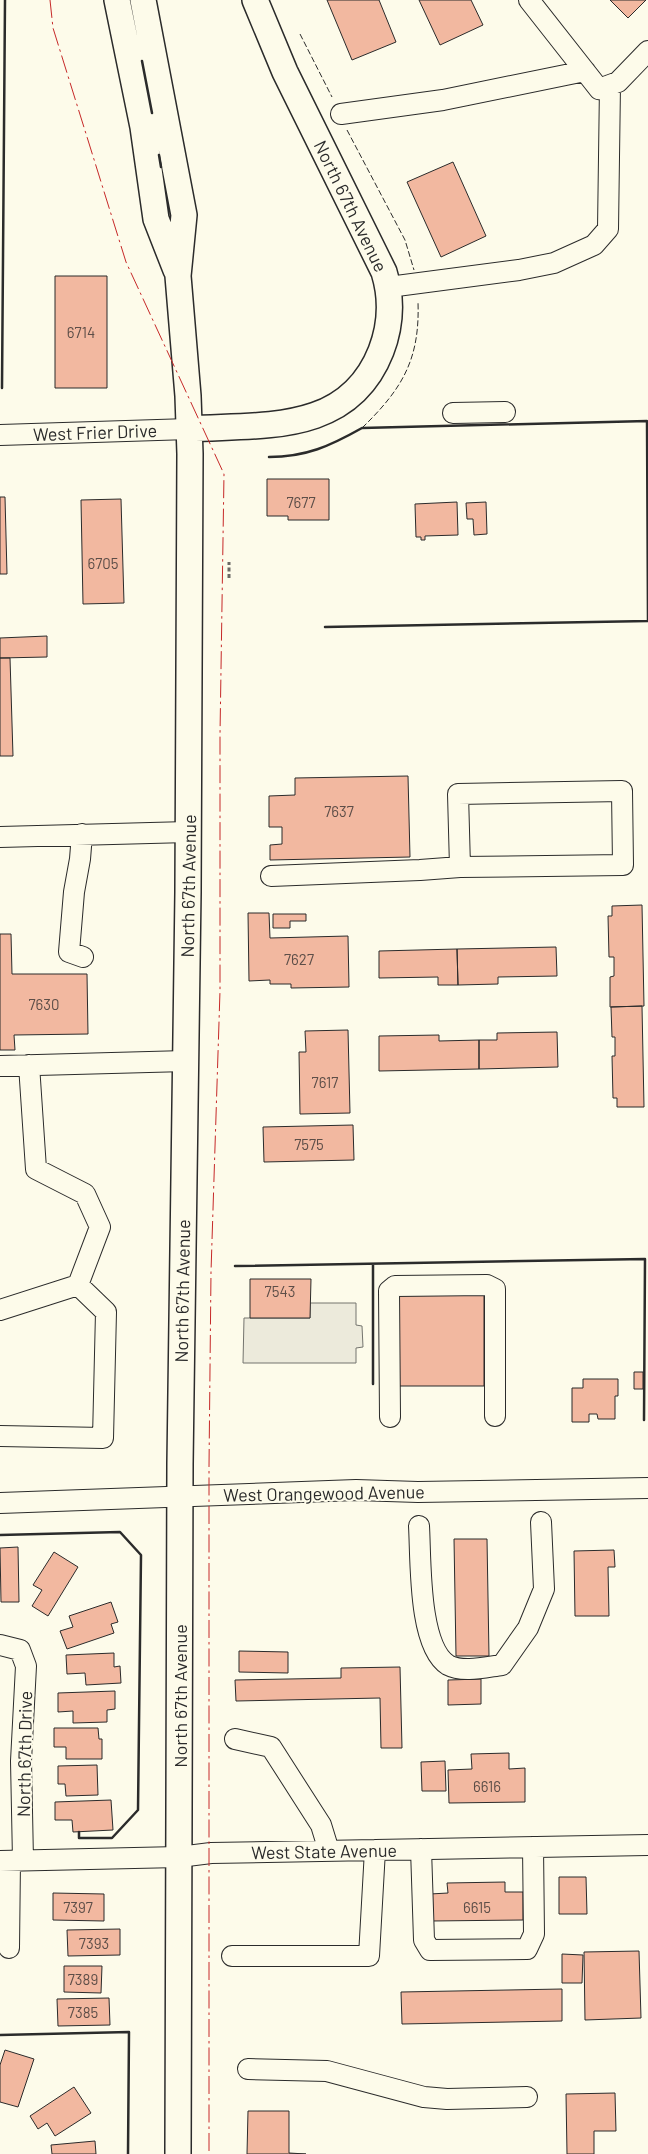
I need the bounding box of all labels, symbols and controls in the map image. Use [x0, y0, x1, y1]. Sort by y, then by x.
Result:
street label: North 67th Avenue [310, 137, 392, 275]
house number: 6714 [67, 323, 95, 341]
street label: West Frier Drive [33, 419, 157, 445]
house number: 7677 [286, 493, 316, 511]
house number: 6705 [87, 554, 119, 572]
house number: 7637 [324, 802, 354, 820]
street label: North 67th Avenue [176, 814, 200, 958]
house number: 7627 [284, 950, 314, 968]
house number: 7630 [28, 995, 60, 1013]
house number: 7617 [312, 1073, 338, 1091]
house number: 7575 [294, 1135, 324, 1153]
street label: North 67th Avenue [170, 1219, 194, 1363]
house number: 7543 [265, 1282, 295, 1300]
street label: West Orangewood Avenue [223, 1480, 425, 1506]
street label: North 67th Avenue [169, 1624, 191, 1768]
street label: North 67th Drive [12, 1691, 36, 1817]
house number: 6616 [473, 1777, 501, 1795]
street label: West State Avenue [251, 1839, 397, 1863]
house number: 7397 [63, 1898, 93, 1916]
house number: 6615 [463, 1898, 491, 1916]
house number: 7393 [79, 1934, 109, 1952]
house number: 7389 [68, 1970, 98, 1988]
house number: 7385 [68, 2003, 98, 2021]

